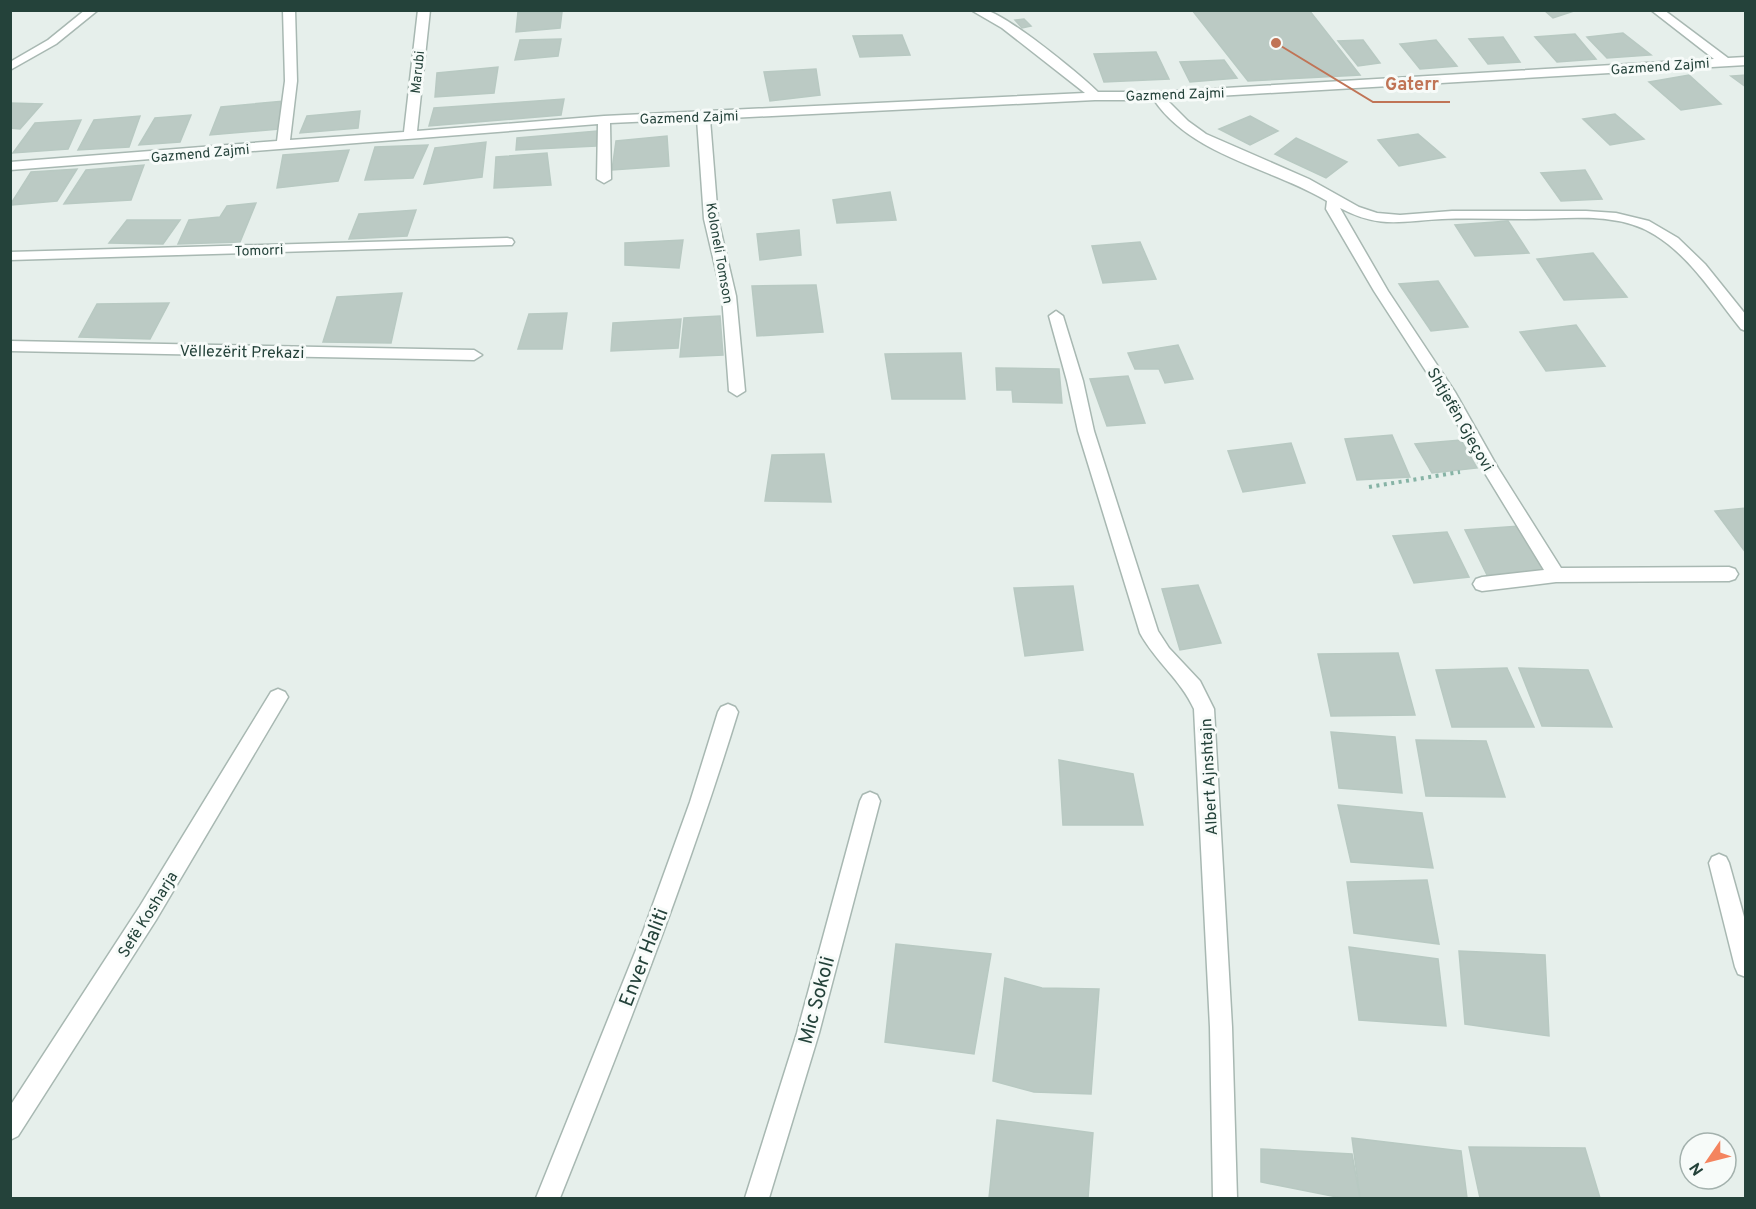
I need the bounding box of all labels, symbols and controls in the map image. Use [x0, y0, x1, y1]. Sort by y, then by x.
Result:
street label: Marubi [408, 50, 429, 94]
street label: Gazmend Zajmi [1610, 56, 1710, 79]
callout: Gaterr [1373, 66, 1450, 102]
text: Gaterr [1385, 74, 1439, 97]
street label: Gazmend Zajmi [1125, 85, 1225, 106]
street label: Gazmend Zajmi [639, 108, 739, 129]
street label: Gazmend Zajmi [150, 142, 250, 167]
street label: Koloneli Tomson [701, 201, 736, 305]
street label: Tomorri [234, 242, 284, 261]
street label: Vëllezërit Prekazi [179, 342, 304, 364]
street label: Shtjefën Gjeçovi [1421, 365, 1497, 475]
street label: Albert Ajnshtajn [1197, 718, 1223, 836]
street label: Sefë Kosharja [114, 868, 183, 962]
street label: Enver Haliti [614, 905, 675, 1011]
street label: Mic Sokoli [794, 954, 842, 1047]
north arrow [1678, 1131, 1738, 1191]
text: N [1686, 1158, 1709, 1179]

